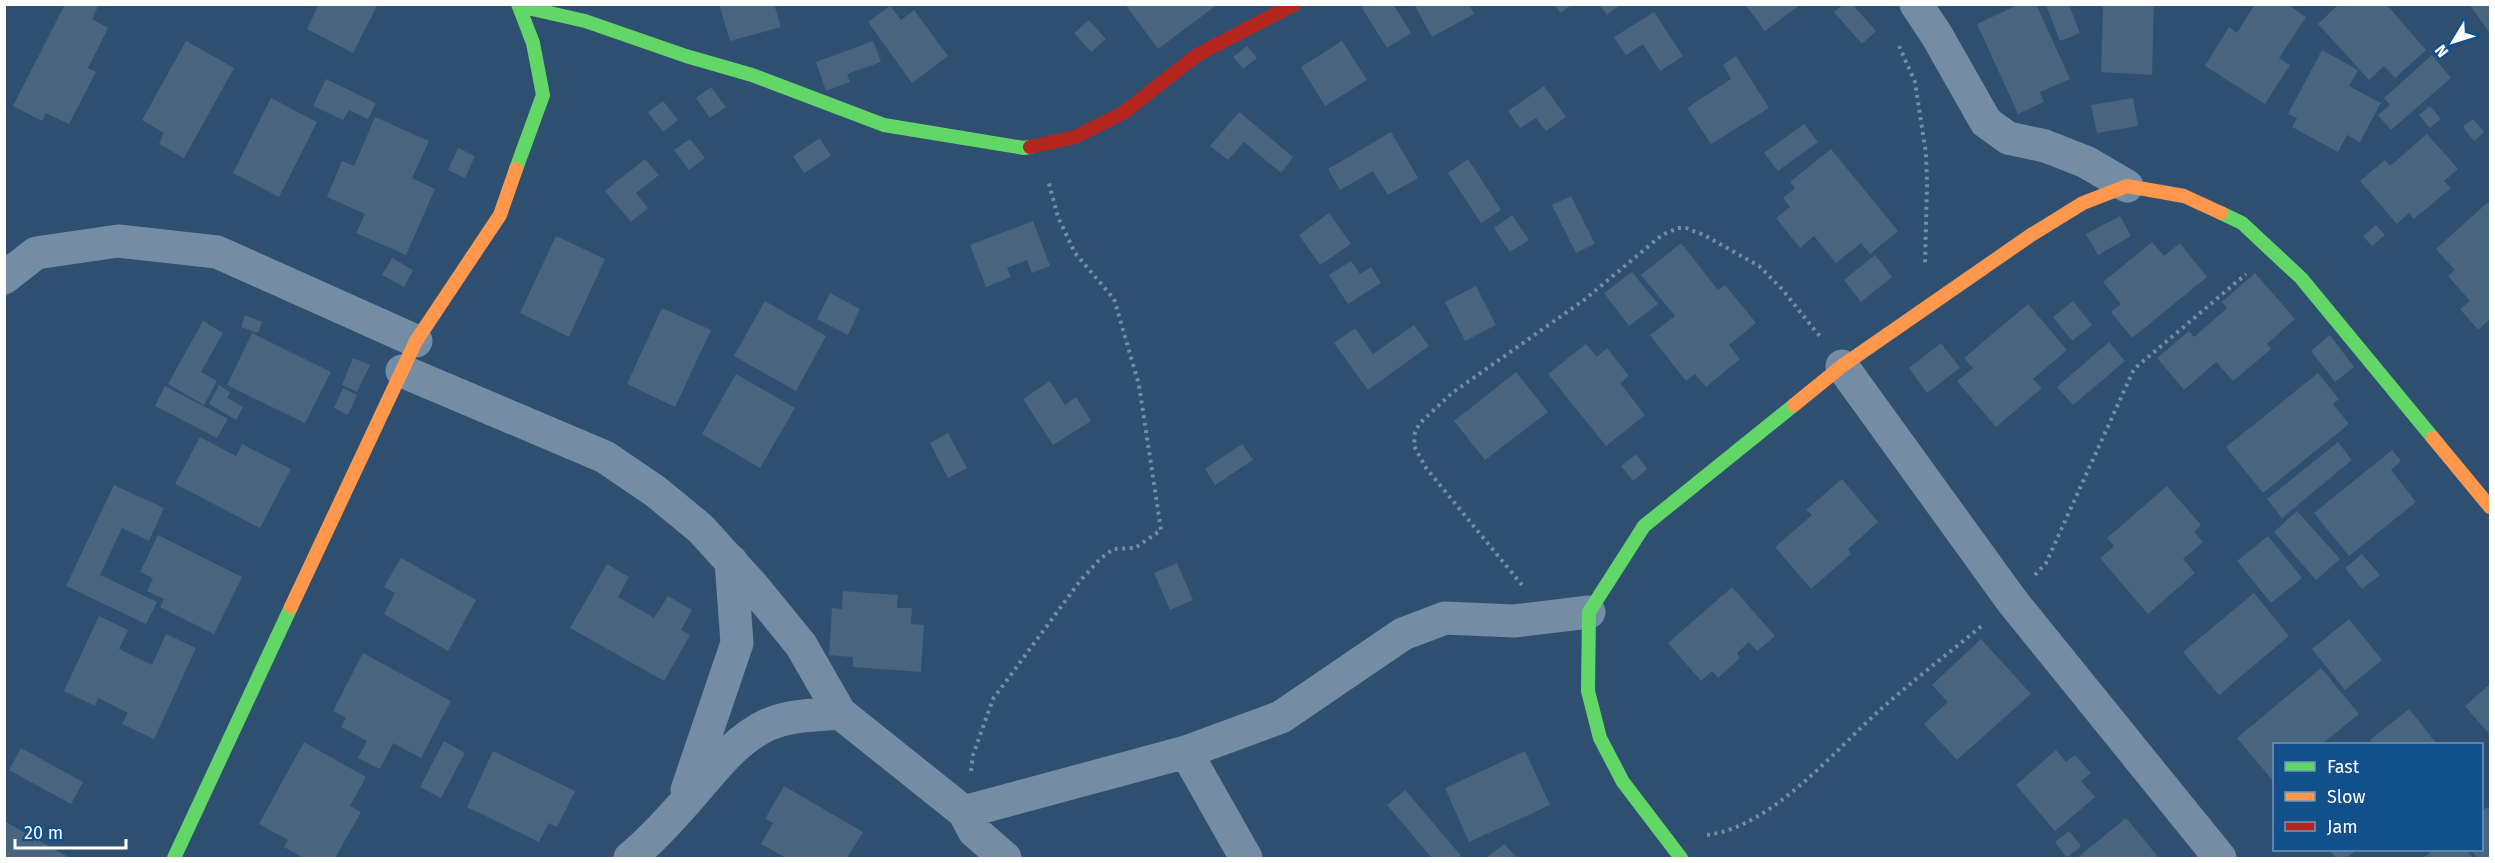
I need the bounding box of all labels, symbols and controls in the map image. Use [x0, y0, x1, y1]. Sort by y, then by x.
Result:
north arrow [2423, 12, 2483, 72]
text: N [2431, 41, 2452, 61]
legend [2273, 743, 2483, 851]
text: Fast [2327, 756, 2360, 778]
text: Slow [2327, 786, 2366, 808]
scale bar [15, 812, 126, 850]
text: Jam [2327, 816, 2358, 838]
text: 20 m [24, 822, 63, 844]

